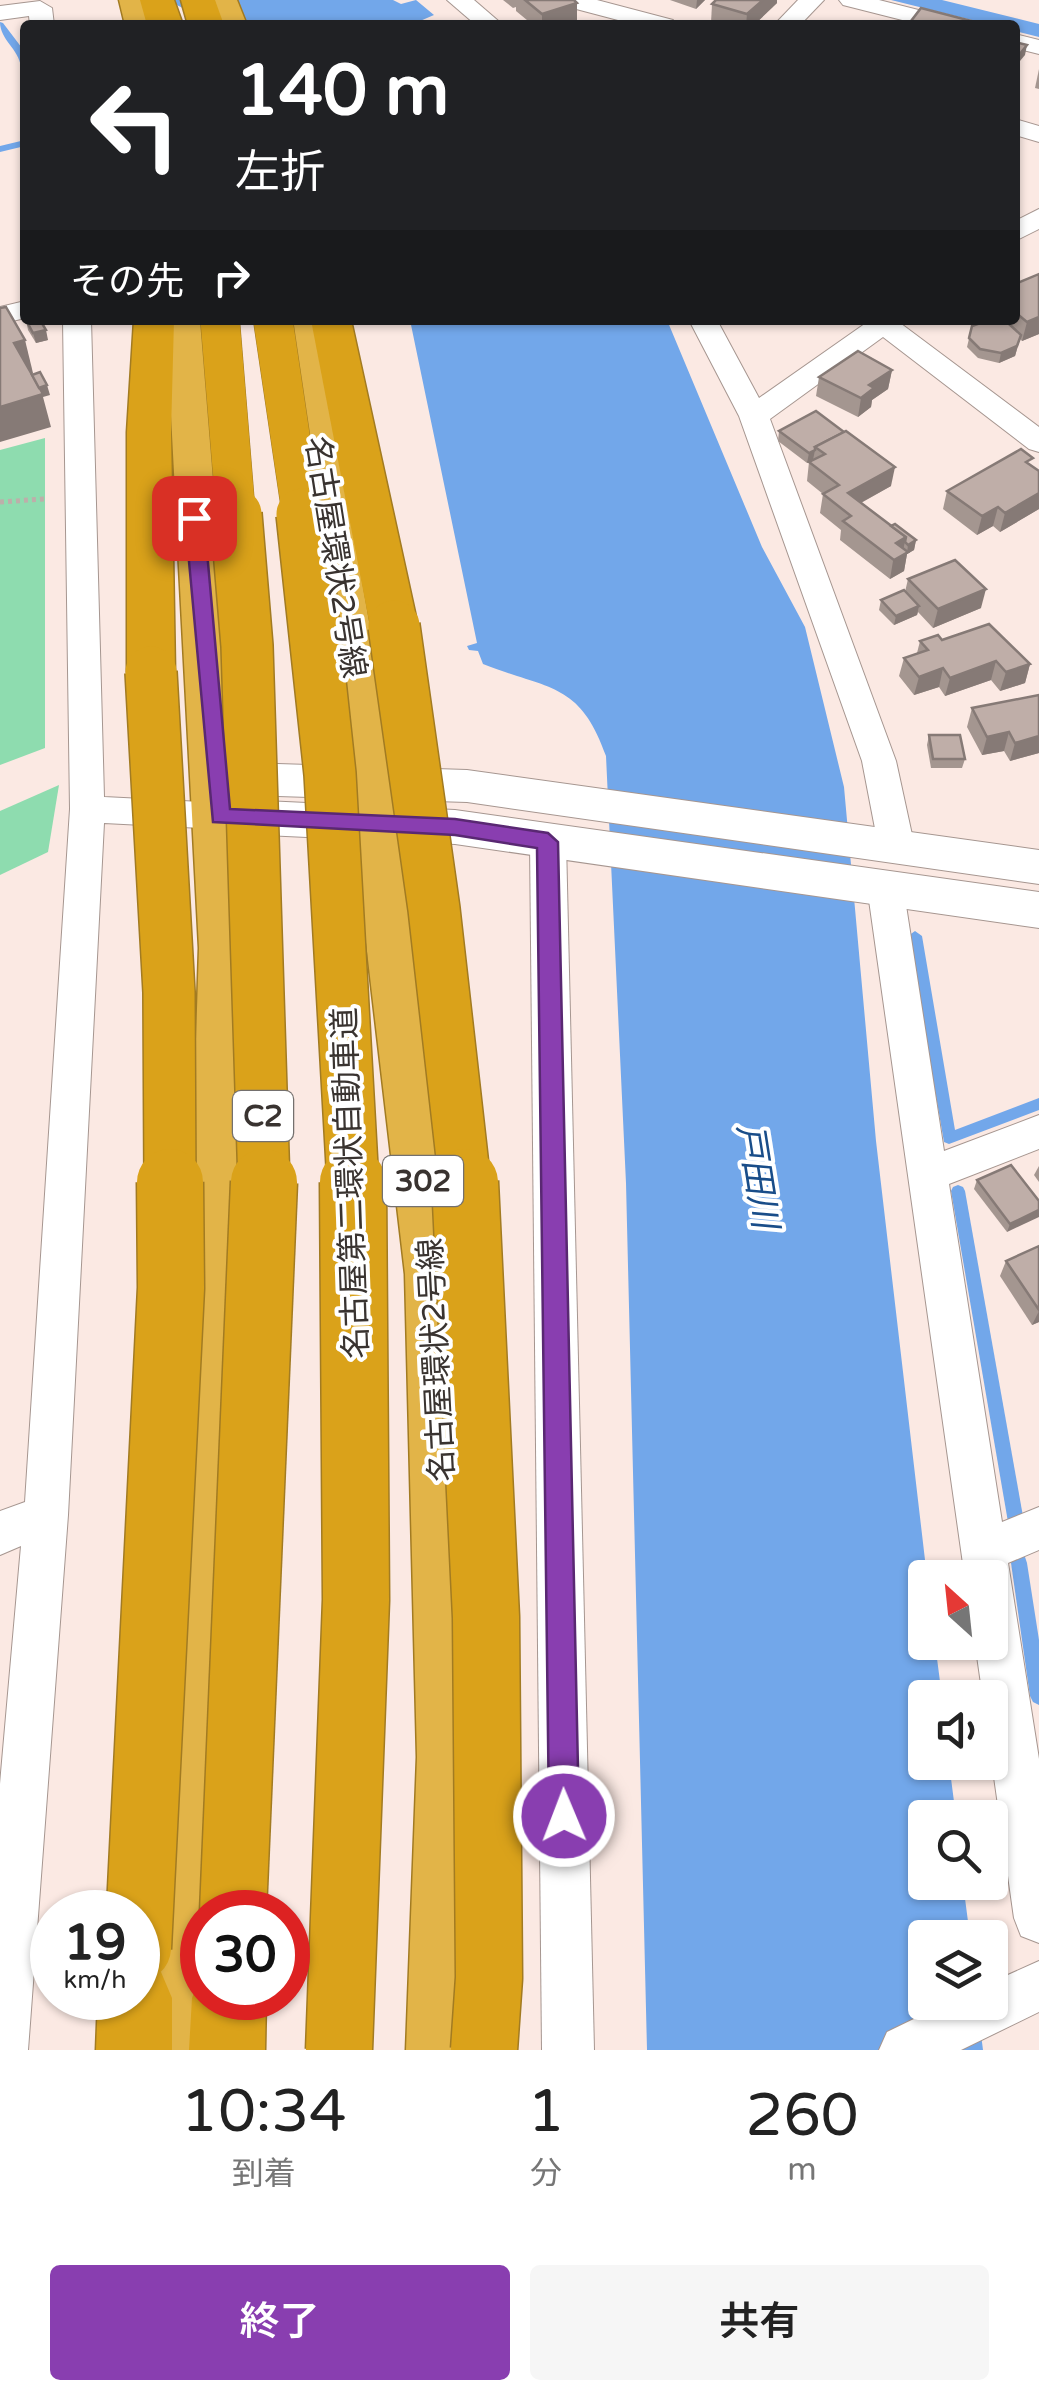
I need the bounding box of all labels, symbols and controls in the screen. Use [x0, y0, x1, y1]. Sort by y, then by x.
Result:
text: 140 m [235, 50, 449, 134]
icon: left [70, 60, 200, 190]
text: 左折 [235, 146, 325, 200]
icon: right [204, 250, 259, 305]
text: その先 [70, 259, 184, 305]
street label: 名古屋環状2号線 [297, 434, 373, 681]
pin [152, 476, 237, 561]
icon: arrive [167, 491, 222, 546]
street label: 名古屋第二環状自動車道 [326, 1006, 376, 1360]
road number: C2 [233, 1091, 293, 1141]
water label: 戸田川 [728, 1121, 787, 1235]
road number: 302 [383, 1156, 463, 1206]
street label: 名古屋環状2号線 [412, 1237, 462, 1483]
north arrow [908, 1560, 1008, 1660]
map controls [908, 1560, 1008, 2020]
button: sound [908, 1680, 1008, 1780]
position arrow [512, 1764, 616, 1868]
button: search [908, 1800, 1008, 1900]
speed limit sign: 30 [180, 1890, 310, 2020]
text: 19 [64, 1913, 126, 1973]
button: layers [908, 1920, 1008, 2020]
text: km/h [64, 1965, 126, 1995]
text: 10:34 [180, 2076, 347, 2148]
text: 1 [527, 2076, 565, 2148]
text: 260 [745, 2080, 859, 2152]
text: m [787, 2151, 817, 2189]
text: 到着 [232, 2155, 296, 2193]
text: 分 [530, 2155, 562, 2193]
button: 終了 [50, 2265, 510, 2380]
button: 共有 [530, 2265, 989, 2380]

